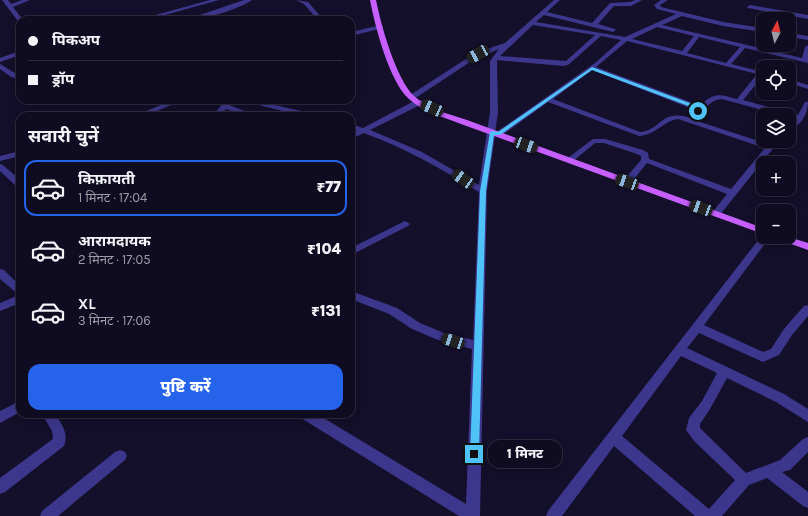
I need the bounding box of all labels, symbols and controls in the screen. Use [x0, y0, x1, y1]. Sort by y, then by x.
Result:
north arrow [756, 12, 796, 52]
map controls [756, 12, 796, 244]
text: पिकअप [52, 31, 100, 49]
car [465, 43, 491, 65]
button: locate [756, 60, 796, 100]
text: ड्रॉप [52, 70, 74, 88]
car [419, 98, 445, 118]
route start [689, 102, 707, 120]
button: layers [756, 108, 796, 148]
text: सवारी चुनें [28, 125, 99, 147]
car [513, 135, 539, 155]
button: + [756, 156, 796, 196]
car [450, 167, 476, 191]
icon: car [30, 170, 66, 206]
text: किफ़ायती [78, 170, 135, 188]
car [614, 172, 640, 192]
text: ₹77 [317, 178, 341, 196]
text: 1 मिनट · 17:04 [78, 190, 147, 205]
car [688, 198, 714, 218]
button: − [756, 204, 796, 244]
icon: car [30, 232, 66, 268]
text: आरामदायक [78, 232, 151, 250]
text: ₹104 [307, 240, 341, 258]
text: 2 मिनट · 17:05 [78, 252, 150, 267]
icon: car [30, 294, 66, 330]
text: XL [78, 295, 96, 313]
text: ₹131 [311, 302, 341, 320]
text: 3 मिनट · 17:06 [78, 313, 151, 328]
car [440, 332, 466, 350]
button: पुष्टि करें [28, 364, 343, 410]
callout: 1 मिनट [488, 440, 562, 468]
route end [465, 445, 483, 463]
text: 1 मिनट [507, 446, 543, 461]

